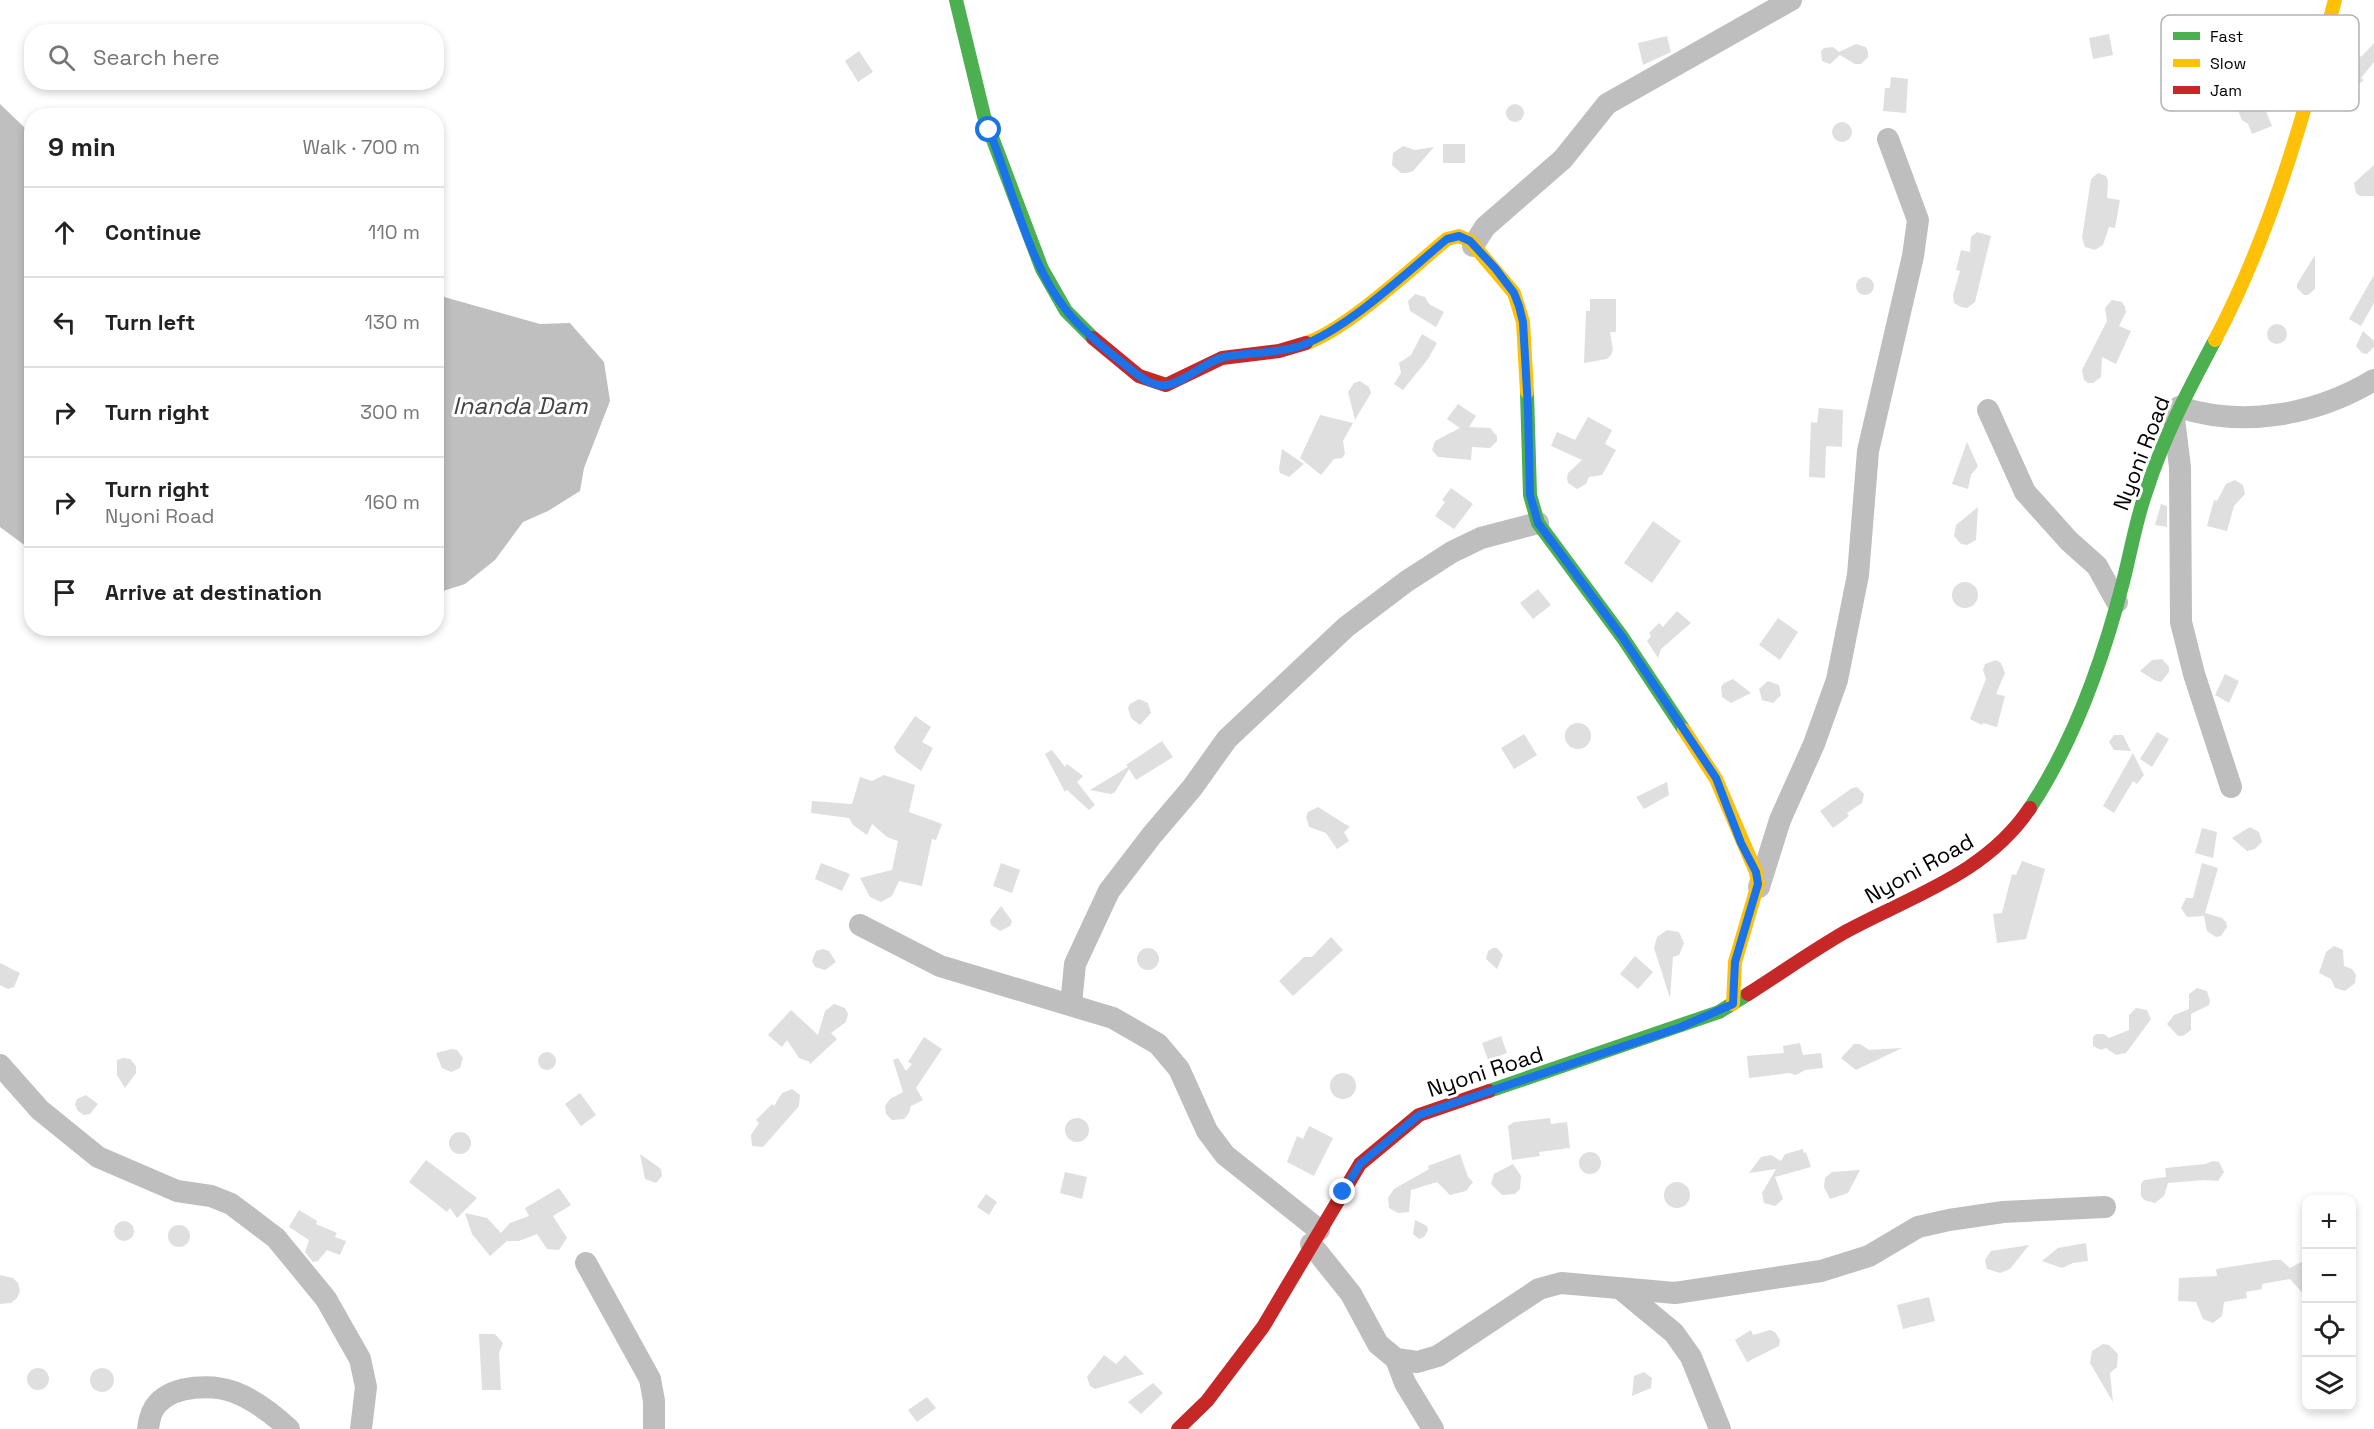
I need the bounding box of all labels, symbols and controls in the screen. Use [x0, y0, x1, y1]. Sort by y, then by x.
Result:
legend [2161, 15, 2359, 111]
search box [24, 24, 444, 90]
text: Fast [2210, 26, 2243, 47]
icon: search [45, 41, 78, 74]
text: Search here [93, 43, 220, 71]
text: Slow [2210, 53, 2246, 74]
text: Jam [2210, 80, 2242, 101]
route start [975, 116, 1001, 142]
text: 9 min [48, 130, 116, 164]
text: Walk · 700 m [302, 134, 420, 160]
icon: ahead [48, 216, 81, 249]
text: Continue [105, 218, 201, 246]
text: 110 m [368, 219, 420, 245]
icon: left [48, 306, 81, 339]
text: Turn left [105, 308, 195, 336]
text: 130 m [364, 309, 420, 335]
water label: Inanda Dam [453, 390, 589, 421]
street label: Nyoni Road [2106, 392, 2176, 514]
icon: right [48, 396, 81, 429]
text: Turn right [105, 398, 210, 426]
text: 300 m [360, 399, 420, 425]
text: Turn right [105, 475, 210, 503]
icon: right [48, 486, 81, 519]
text: 160 m [364, 489, 420, 515]
text: Nyoni Road [105, 503, 214, 529]
icon: arrive [48, 576, 81, 609]
text: Arrive at destination [105, 578, 322, 606]
street label: Nyoni Road [1860, 827, 1978, 909]
street label: Nyoni Road [1424, 1039, 1546, 1103]
route end [1329, 1178, 1355, 1204]
map controls [2302, 1195, 2356, 1411]
button: + [2302, 1195, 2356, 1249]
button: − [2302, 1249, 2356, 1303]
button: locate [2302, 1303, 2356, 1357]
button: layers [2302, 1357, 2356, 1411]

